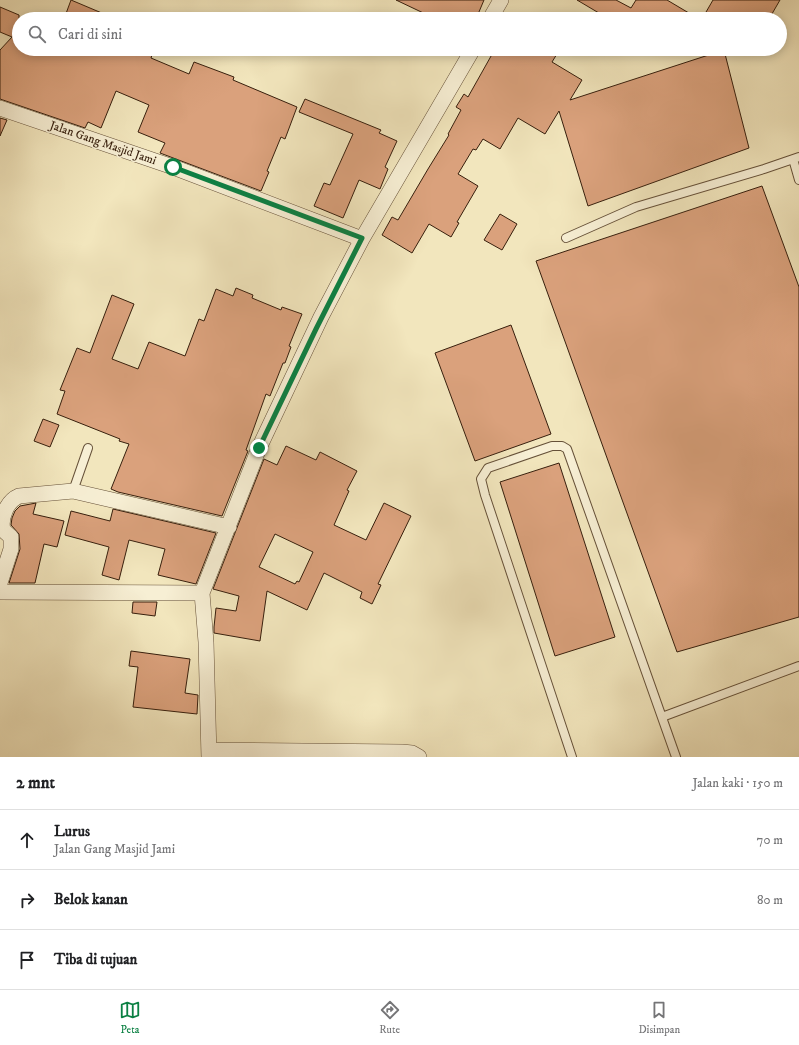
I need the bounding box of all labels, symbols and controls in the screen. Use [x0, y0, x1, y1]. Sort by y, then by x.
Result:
search box [12, 12, 787, 56]
icon: search [26, 23, 48, 45]
text: Cari di sini [58, 25, 122, 44]
street label: Jalan Gang Masjid Jami [47, 117, 158, 168]
route start [164, 158, 182, 176]
route end [250, 439, 268, 457]
text: 2 mnt [16, 772, 55, 794]
text: Jalan kaki · 150 m [692, 775, 783, 791]
text: Lurus [54, 822, 90, 841]
icon: ahead [16, 829, 38, 851]
text: 70 m [757, 832, 783, 848]
text: Jalan Gang Masjid Jami [54, 841, 175, 857]
icon: right [16, 889, 38, 911]
text: Belok kanan [54, 890, 128, 909]
text: 80 m [757, 892, 783, 908]
icon: arrive [16, 949, 38, 971]
text: Tiba di tujuan [54, 950, 137, 969]
tab: Peta [119, 999, 141, 1037]
tab: Rute [379, 999, 401, 1037]
tab: Disimpan [638, 999, 680, 1037]

